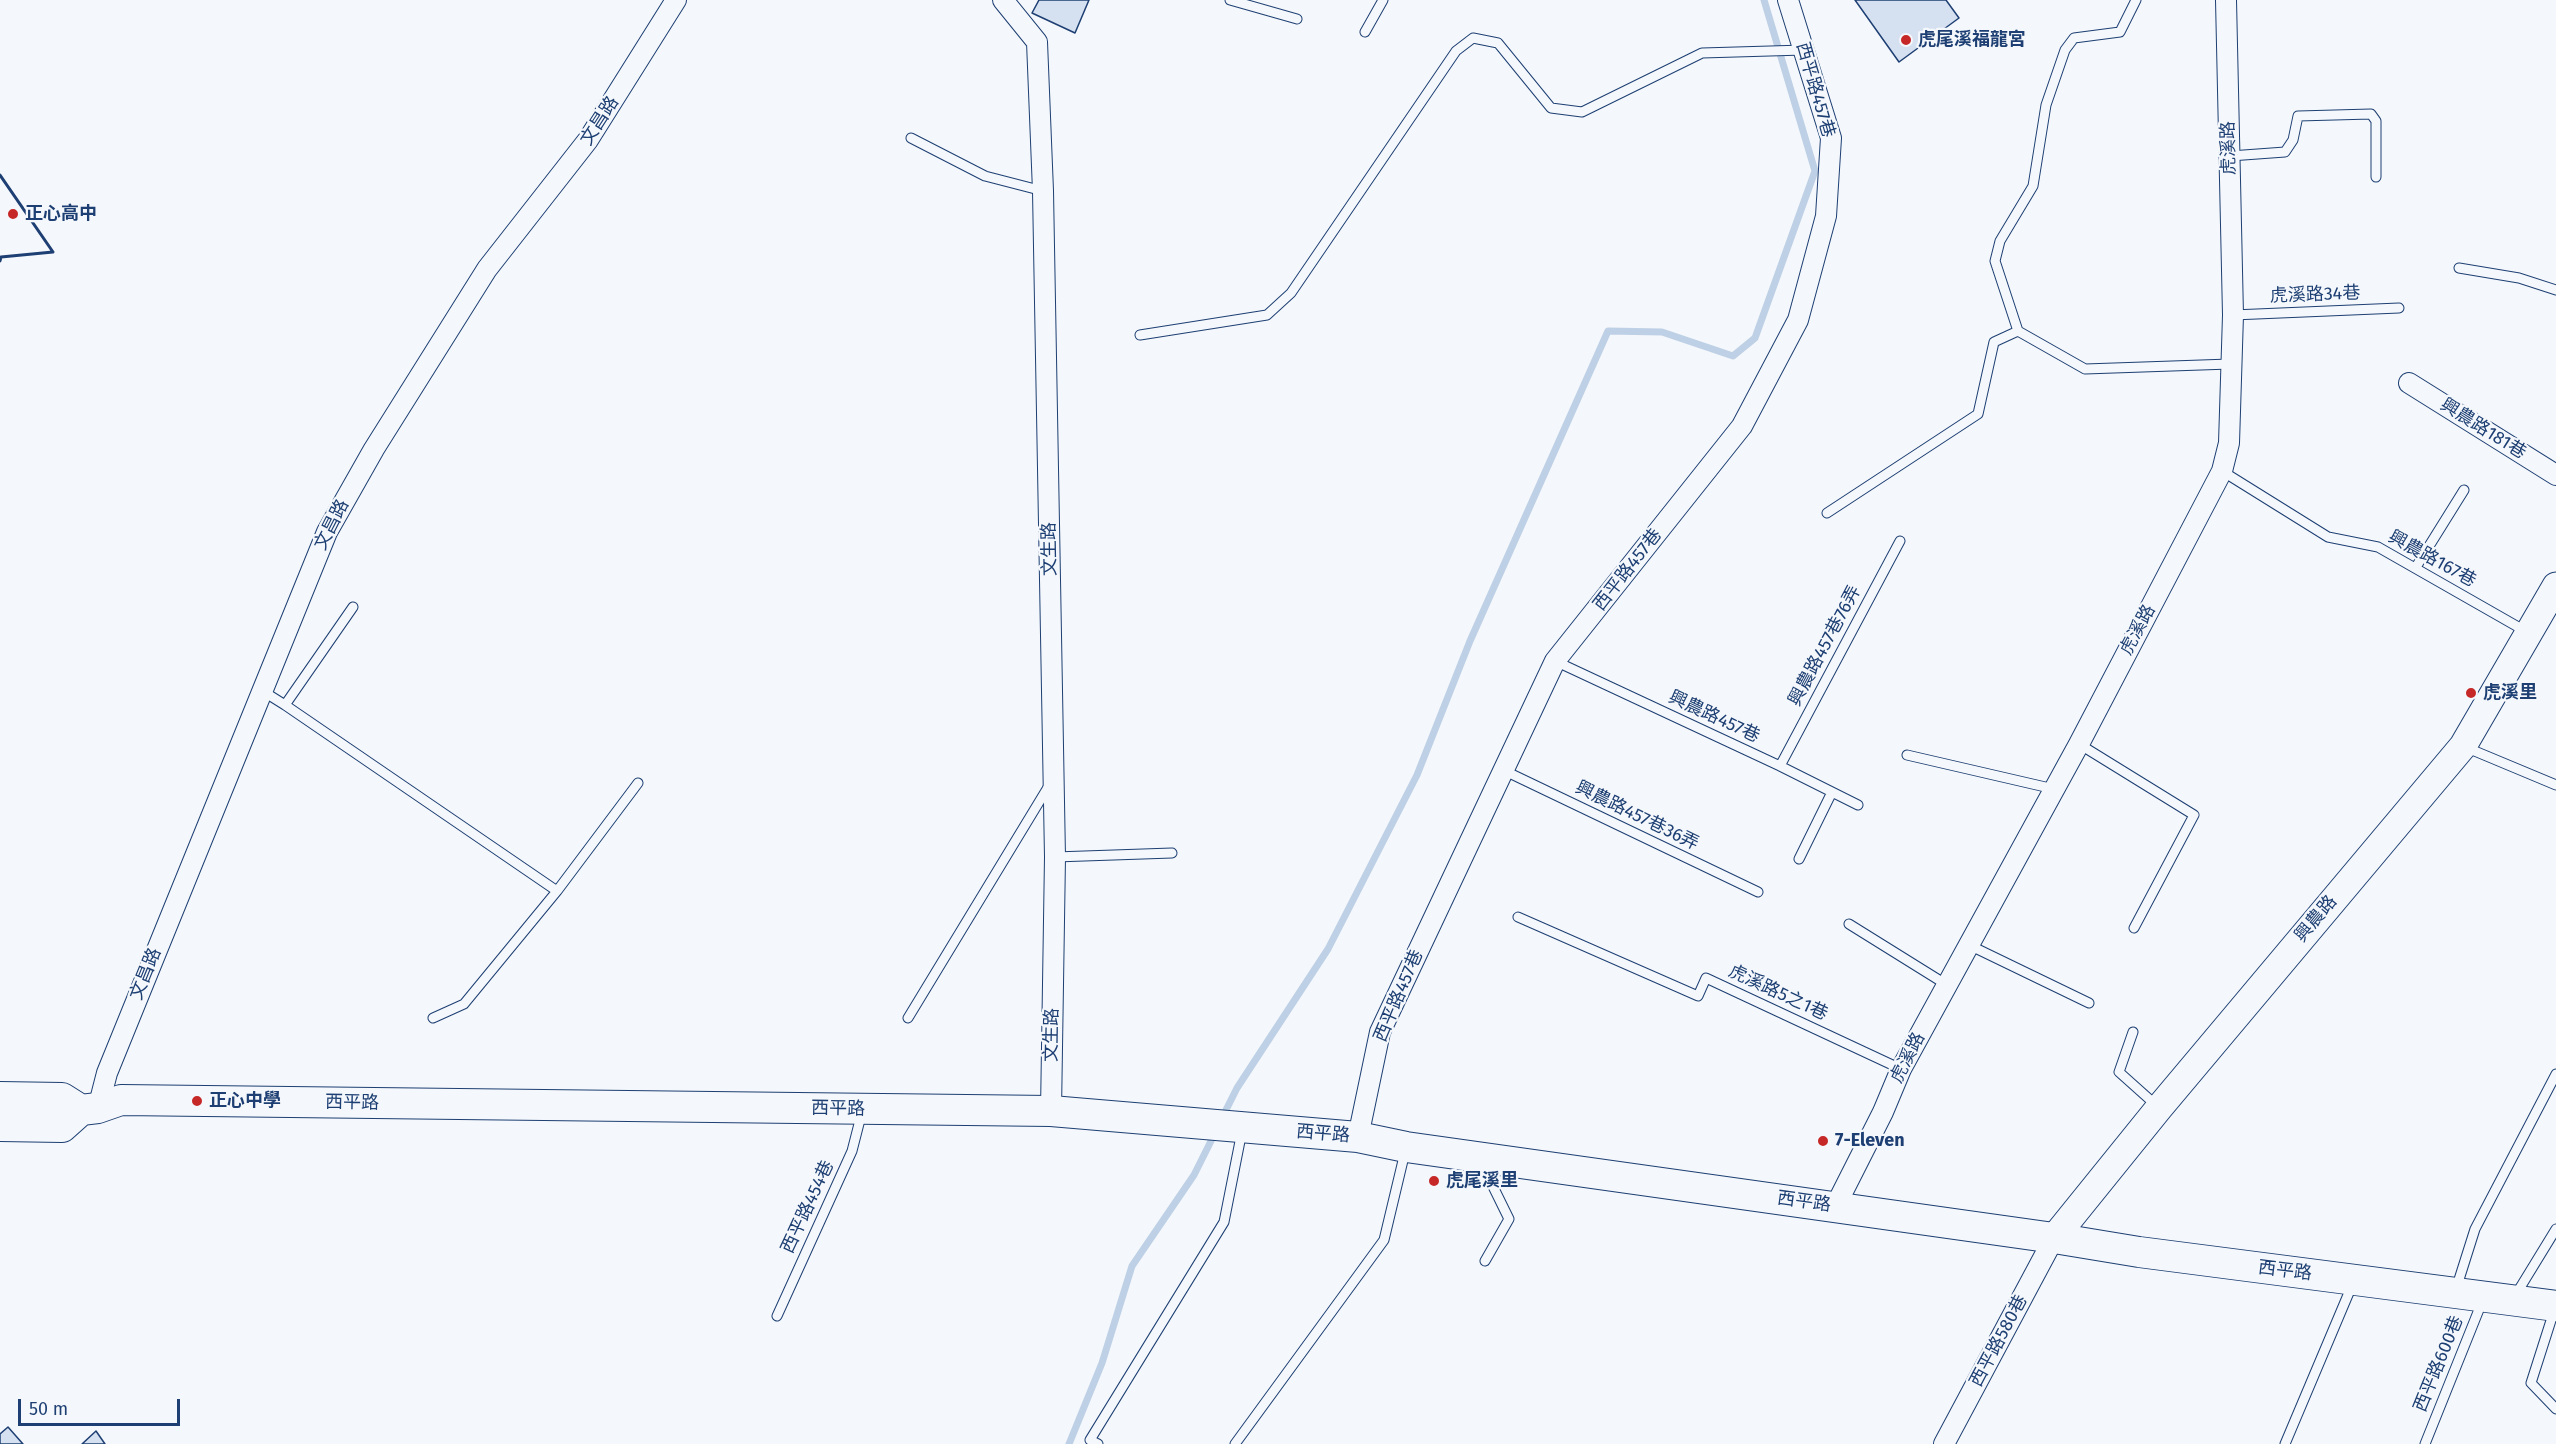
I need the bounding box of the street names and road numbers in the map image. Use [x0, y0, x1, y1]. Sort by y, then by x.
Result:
street label: 西平路457巷 [1791, 40, 1839, 140]
street label: 文昌路 [576, 92, 624, 150]
street label: 虎溪路 [2218, 121, 2240, 175]
street label: 虎溪路34巷 [2269, 283, 2361, 307]
street label: 興農路181巷 [2436, 394, 2530, 464]
street label: 文昌路 [310, 496, 354, 554]
street label: 文生路 [1039, 522, 1061, 576]
street label: 西平路457巷 [1589, 525, 1667, 615]
street label: 興農路167巷 [2384, 526, 2480, 592]
street label: 興農路457巷76弄 [1784, 582, 1866, 710]
street label: 虎溪路 [2116, 601, 2160, 659]
street label: 興農路457巷 [1665, 687, 1763, 747]
street label: 興農路457巷36弄 [1572, 777, 1702, 855]
street label: 興農路 [2290, 891, 2342, 947]
street label: 文昌路 [126, 945, 166, 1003]
street label: 西平路457巷 [1370, 947, 1428, 1045]
street label: 虎溪路5之1巷 [1725, 961, 1831, 1025]
street label: 文生路 [1041, 1008, 1063, 1062]
street label: 虎溪路 [1886, 1029, 1930, 1087]
street label: 西平路 [325, 1092, 379, 1114]
street label: 西平路 [811, 1098, 865, 1120]
street label: 西平路 [1295, 1121, 1351, 1147]
street label: 西平路454巷 [777, 1157, 839, 1257]
street label: 西平路 [1776, 1188, 1832, 1216]
street label: 西平路 [2257, 1257, 2313, 1285]
street label: 西平路580巷 [1966, 1291, 2032, 1391]
street label: 西平路600巷 [2410, 1313, 2468, 1415]

